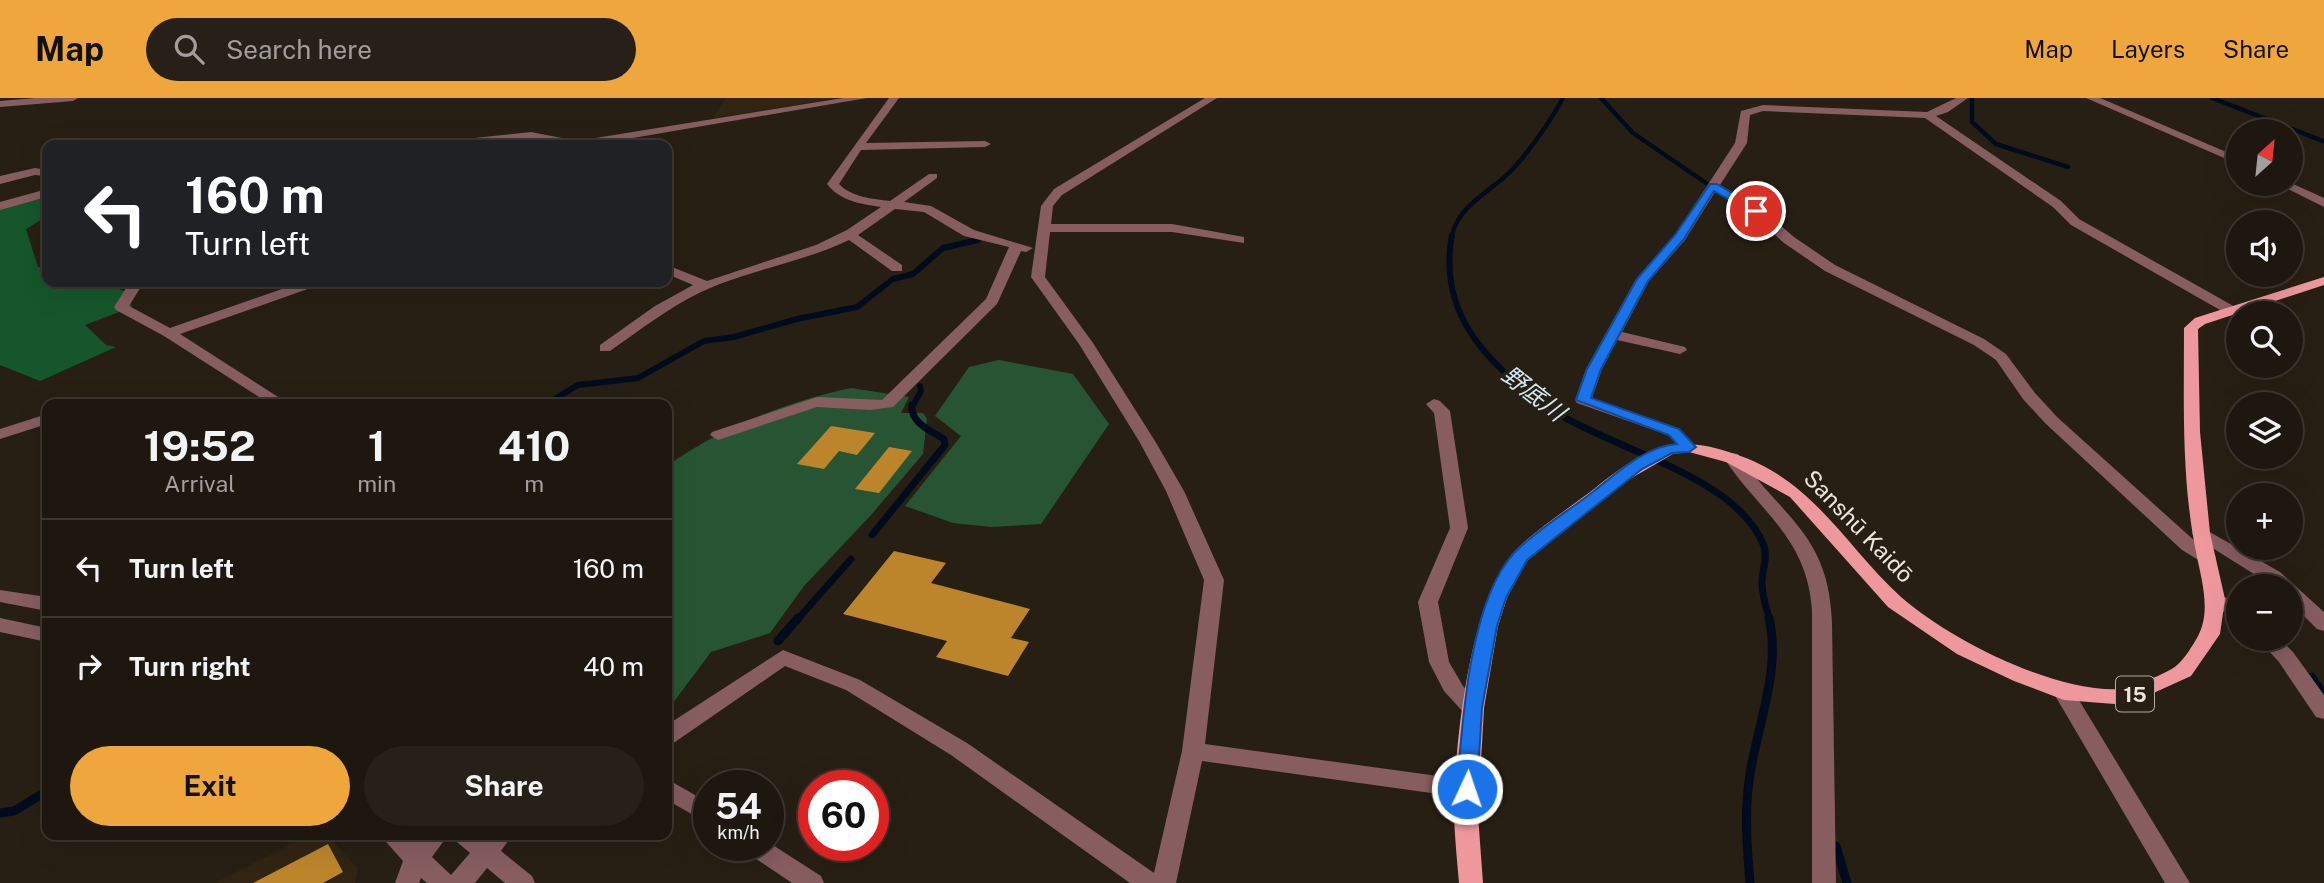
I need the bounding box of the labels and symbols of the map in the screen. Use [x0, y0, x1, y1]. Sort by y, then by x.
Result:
north arrow [2226, 119, 2303, 196]
pin [1726, 181, 1786, 241]
water label: 野底川 [1497, 360, 1573, 428]
street label: Sanshū Kaidō [1799, 464, 1919, 588]
road number: 15 [2116, 676, 2154, 712]
position arrow [1430, 752, 1504, 826]
speed limit sign: 60 [798, 770, 889, 861]

